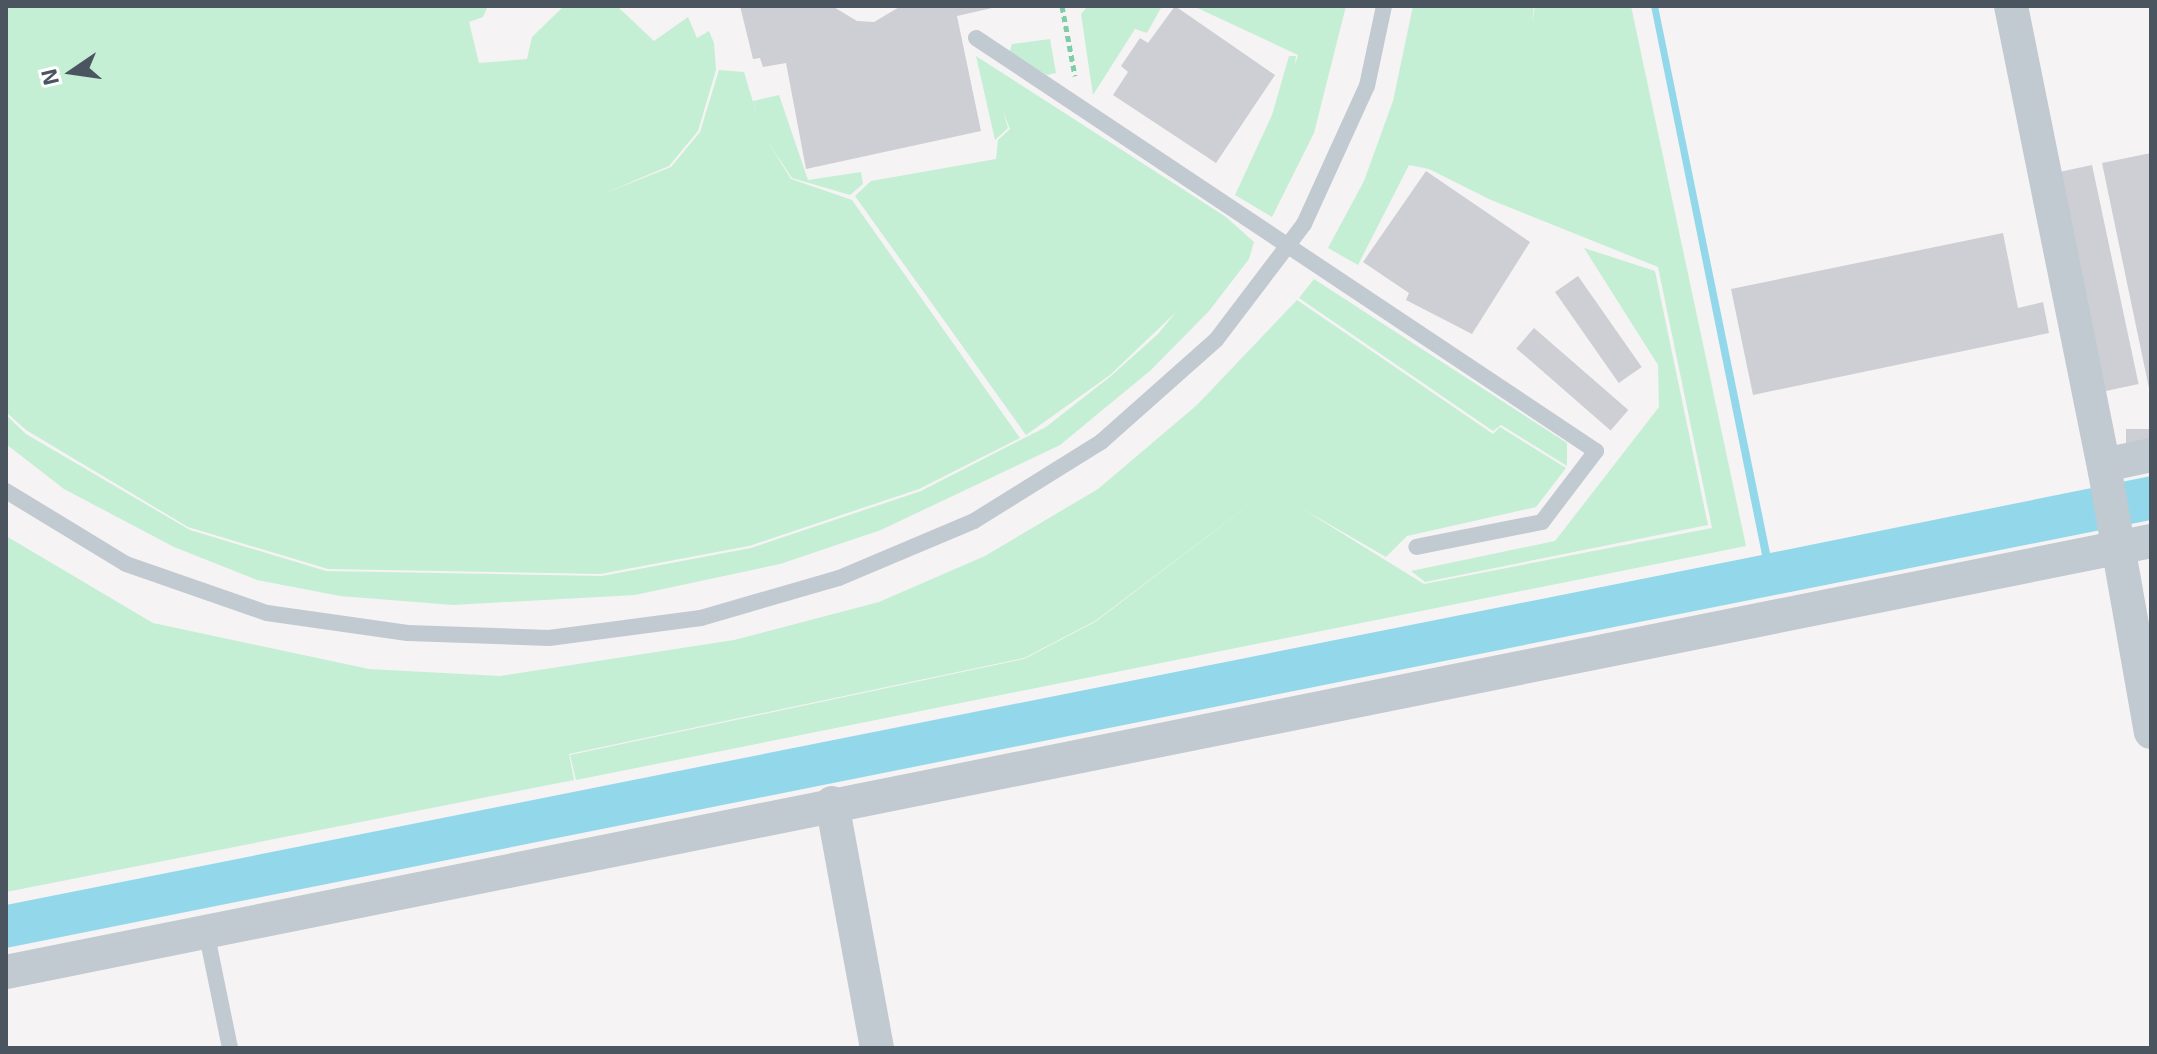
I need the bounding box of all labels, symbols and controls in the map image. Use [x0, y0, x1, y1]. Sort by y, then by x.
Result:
north arrow [32, 32, 112, 112]
text: N [34, 67, 63, 88]

